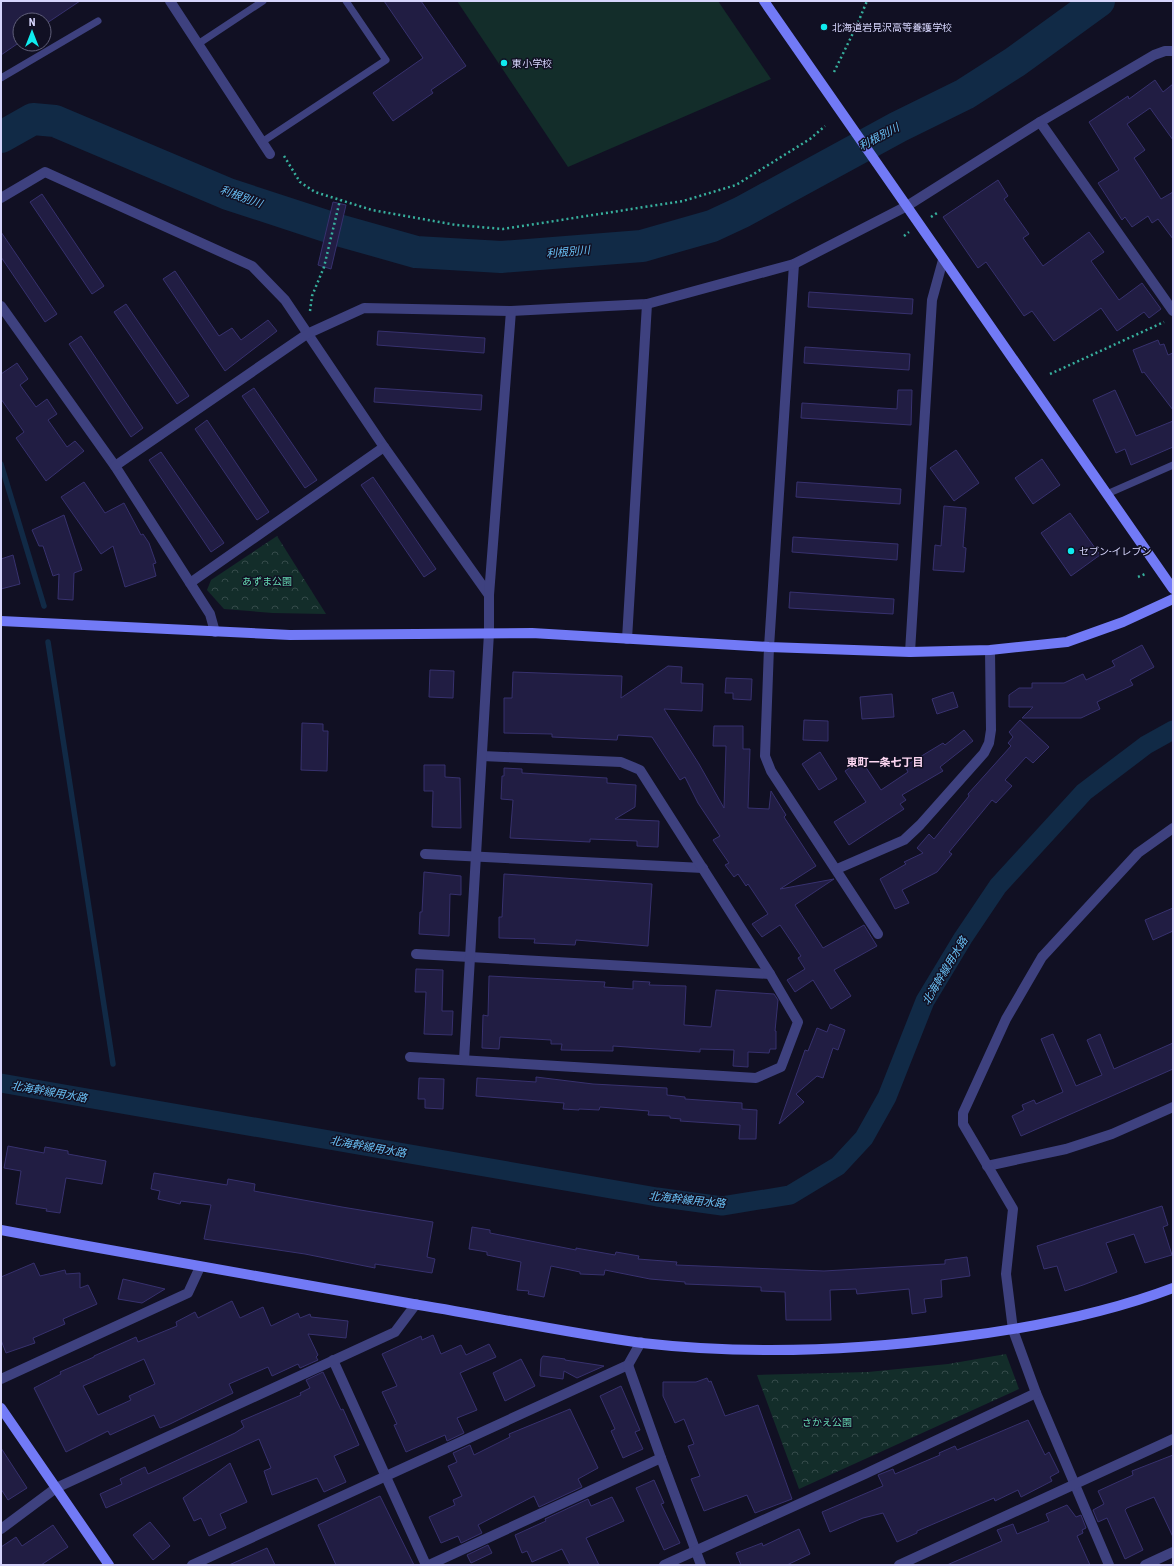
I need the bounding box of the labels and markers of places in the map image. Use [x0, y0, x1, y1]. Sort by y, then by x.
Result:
marker: 北海道岩見沢高等養護学校 [819, 22, 829, 32]
place label: 北海道岩見沢高等養護学校 [832, 22, 952, 33]
marker: 東小学校 [499, 58, 509, 68]
place label: 東小学校 [512, 58, 552, 69]
marker: セブン-イレブン [1066, 546, 1076, 556]
place label: セブン-イレブン [1079, 546, 1151, 557]

